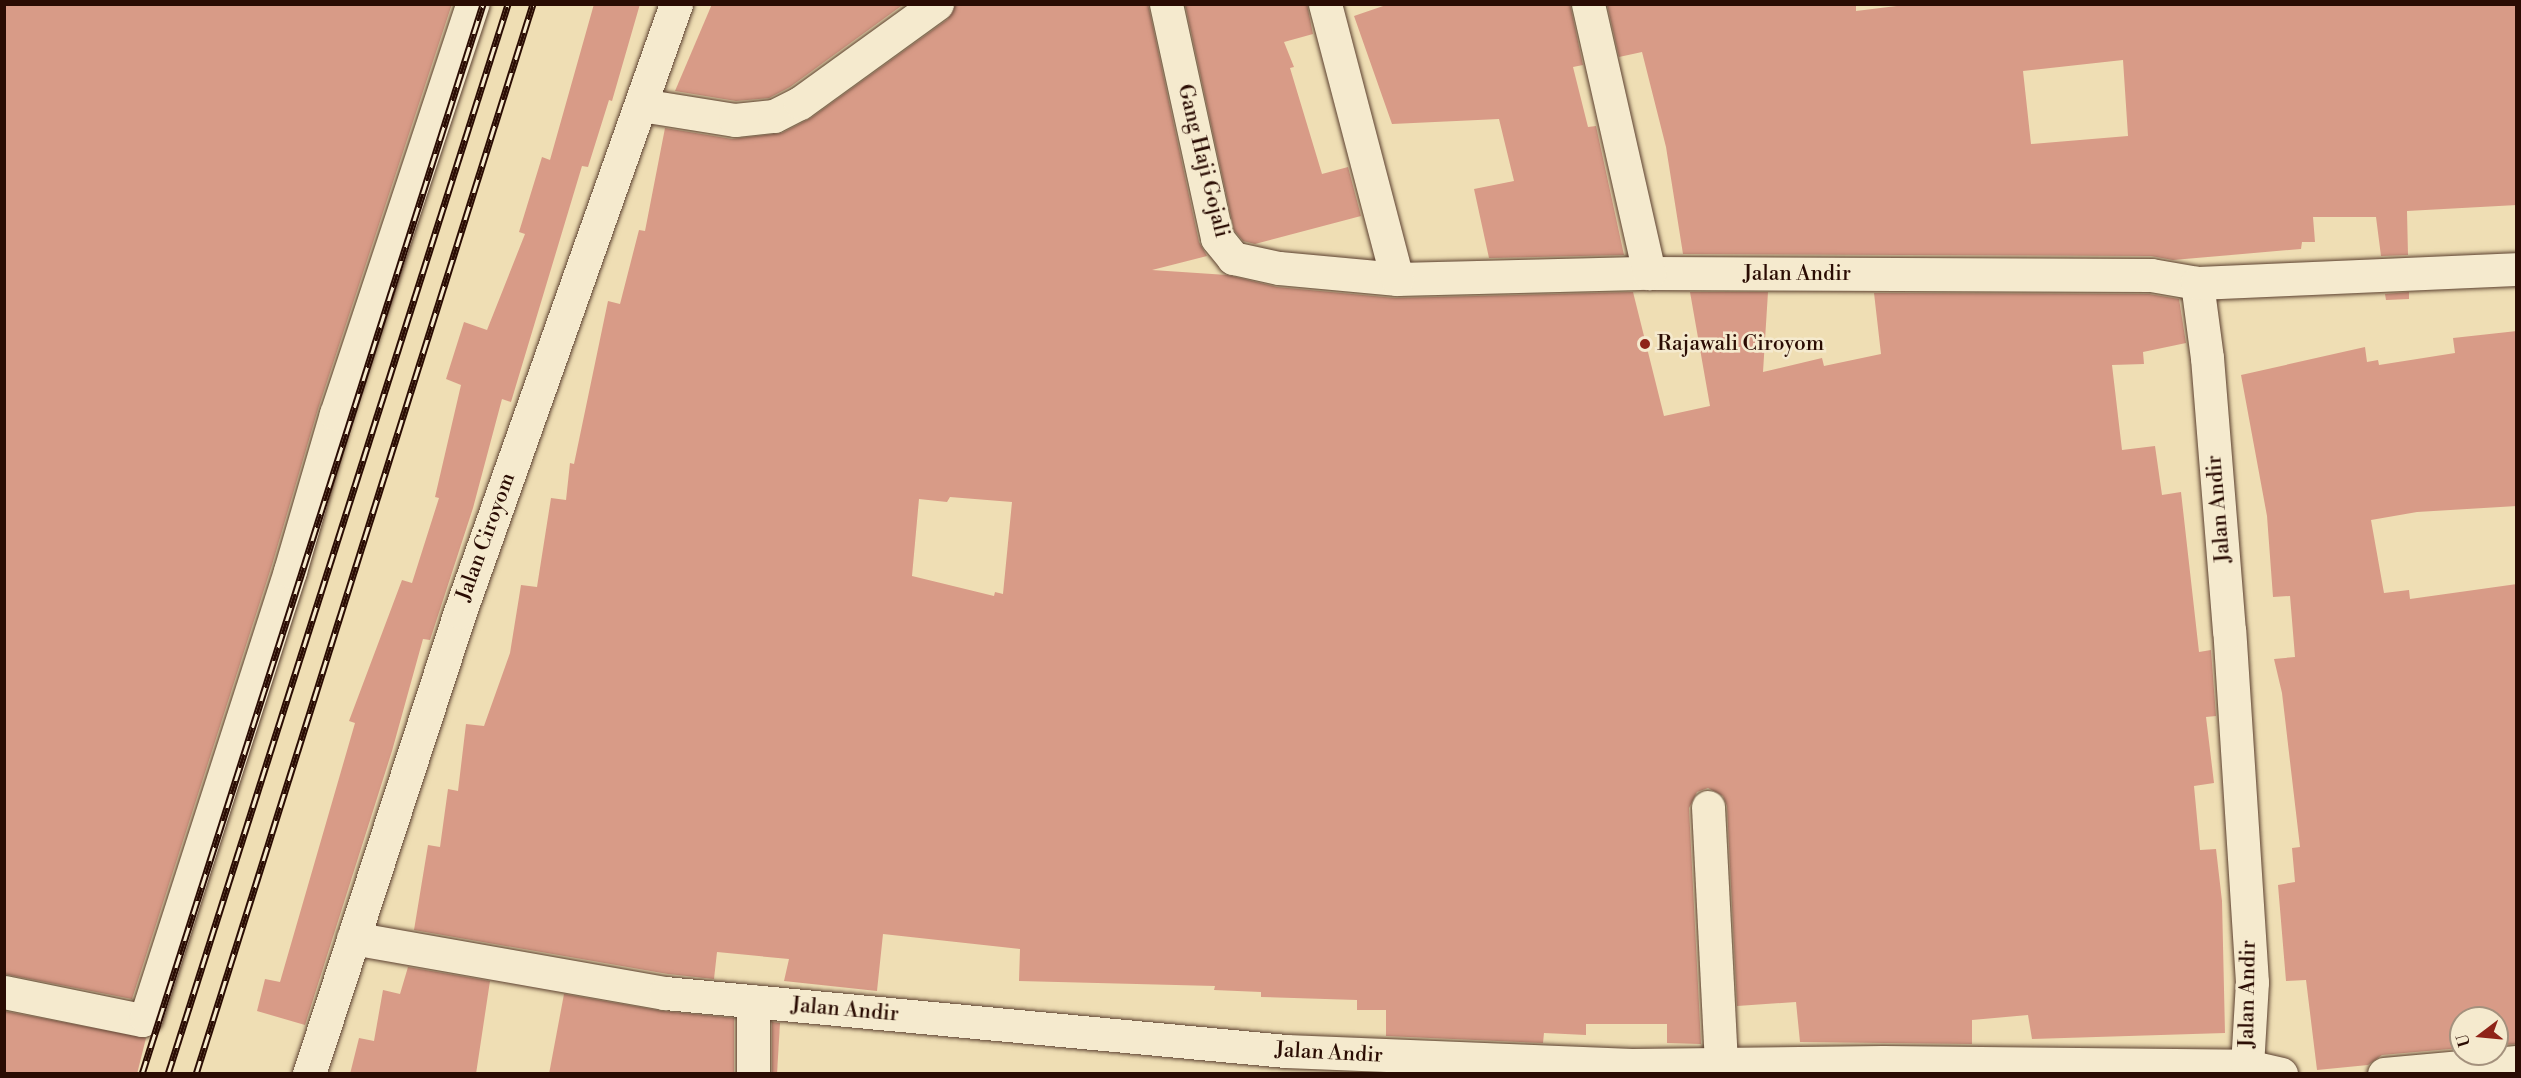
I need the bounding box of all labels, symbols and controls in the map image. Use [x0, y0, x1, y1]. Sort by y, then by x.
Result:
street label: Gang Haji Gojali [1172, 82, 1234, 240]
street label: Jalan Andir [1743, 261, 1851, 287]
place label: Rajawali Ciroyom [1657, 331, 1824, 357]
marker: Rajawali Ciroyom [1638, 337, 1652, 351]
street label: Jalan Andir [2202, 454, 2236, 564]
street label: Jalan Ciroyom [451, 469, 521, 605]
street label: Jalan Andir [2234, 940, 2262, 1048]
street label: Jalan Andir [790, 993, 900, 1027]
north arrow [2449, 1006, 2509, 1066]
text: U [2452, 1032, 2475, 1049]
street label: Jalan Andir [1274, 1038, 1384, 1068]

